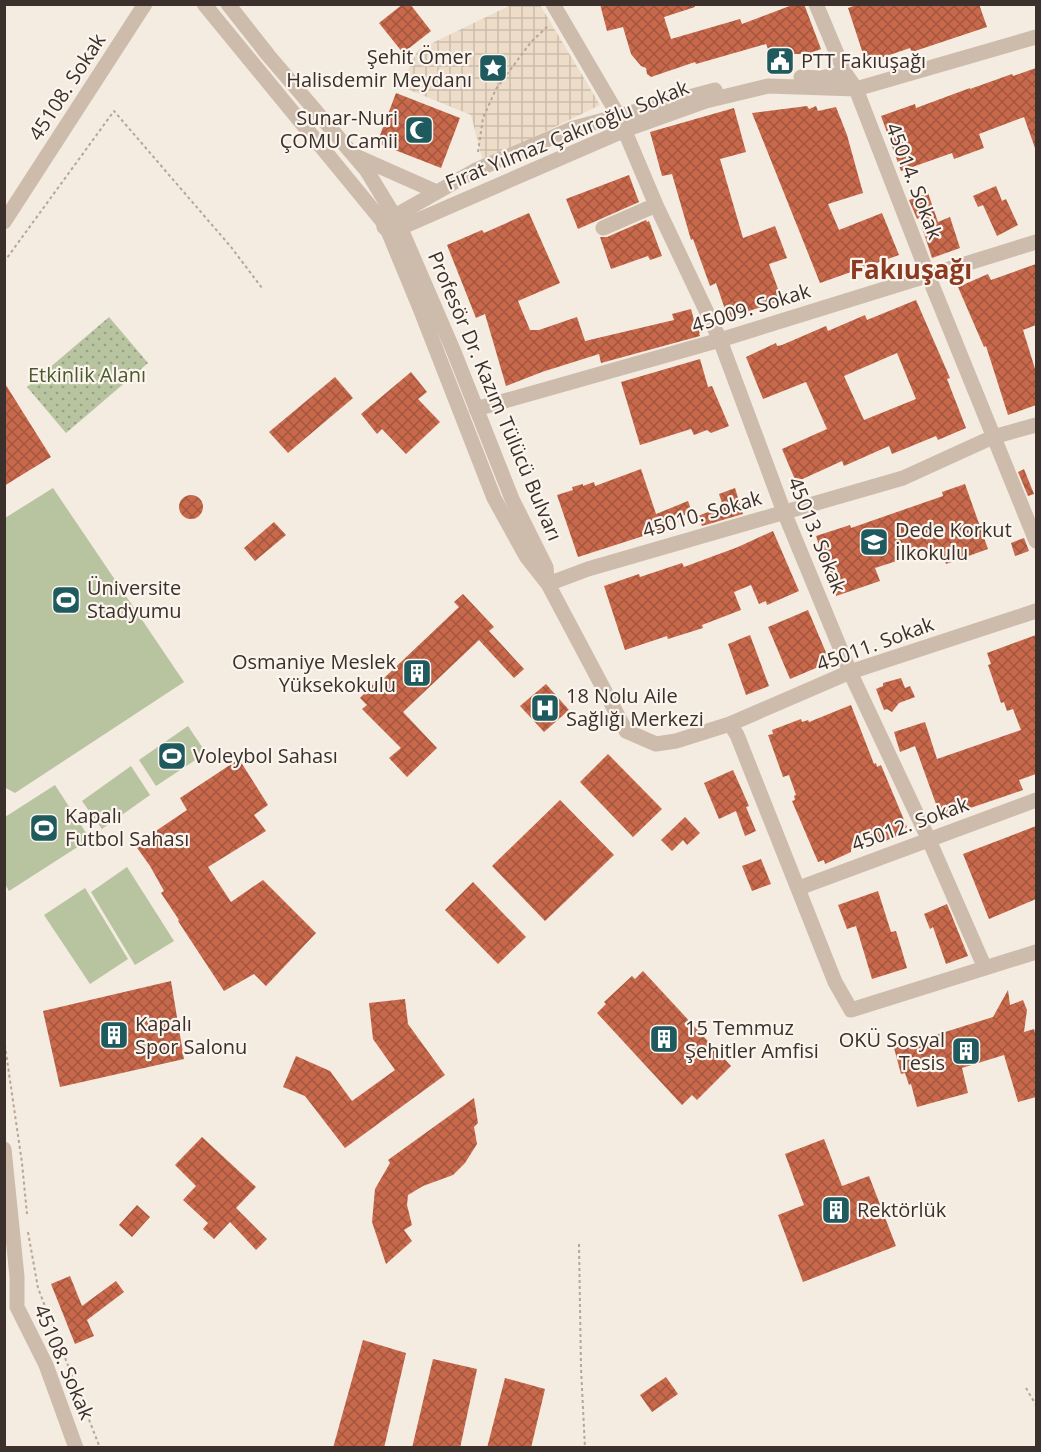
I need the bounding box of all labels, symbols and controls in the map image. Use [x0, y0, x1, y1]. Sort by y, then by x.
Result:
street label: 45108. Sokak [22, 27, 112, 146]
place label: Şehit Ömer Halisdemir Meydanı [286, 43, 472, 93]
public building icon: PTT Fakıuşağı [764, 45, 796, 77]
place label: PTT Fakıuşağı [801, 47, 926, 74]
place icon: Şehit Ömer Halisdemir Meydanı [477, 52, 509, 84]
street label: Fırat Yılmaz Çakıroğlu Sokak [441, 73, 693, 196]
place label: Sunar-Nuri ÇOMU Camii [280, 104, 398, 154]
mosque icon: Sunar-Nuri ÇOMU Camii [403, 114, 435, 146]
street label: 45014. Sokak [880, 119, 949, 243]
street label: Profesör Dr. Kazım Tülücü Bulvarı [422, 247, 569, 545]
district label: Fakıuşağı [850, 251, 972, 287]
street label: 45009. Sokak [688, 277, 814, 338]
park label: Etkinlik Alanı [28, 361, 146, 388]
street label: 45013. Sokak [782, 473, 853, 597]
street label: 45010. Sokak [639, 483, 765, 543]
place label: Dede Korkut İlkokulu [895, 516, 1012, 566]
school or university icon: Dede Korkut İlkokulu [858, 526, 890, 558]
place label: Üniversite Stadyumu [87, 574, 182, 624]
sports icon: Üniversite Stadyumu [50, 584, 82, 616]
street label: 45011. Sokak [813, 610, 938, 677]
place label: Osmaniye Meslek Yüksekokulu [232, 648, 396, 698]
building icon: Osmaniye Meslek Yüksekokulu [401, 657, 433, 689]
place label: 18 Nolu Aile Sağlığı Merkezi [566, 682, 704, 732]
hospital icon: 18 Nolu Aile Sağlığı Merkezi [529, 692, 561, 724]
sports icon: Voleybol Sahası [156, 740, 188, 772]
place label: Voleybol Sahası [193, 742, 338, 769]
street label: 45012. Sokak [848, 790, 973, 857]
place label: Kapalı Futbol Sahası [65, 802, 189, 852]
sports icon: Kapalı Futbol Sahası [28, 812, 60, 844]
place label: Kapalı Spor Salonu [135, 1010, 247, 1060]
place label: 15 Temmuz Şehitler Amfisi [685, 1014, 819, 1064]
building icon: Kapalı Spor Salonu [98, 1019, 130, 1051]
building icon: 15 Temmuz Şehitler Amfisi [648, 1023, 680, 1055]
place label: OKÜ Sosyal Tesis [839, 1026, 945, 1076]
building icon: OKÜ Sosyal Tesis [950, 1035, 982, 1067]
building icon: Rektörlük [820, 1194, 852, 1226]
place label: Rektörlük [857, 1196, 947, 1223]
street label: 45108. Sokak [28, 1300, 101, 1424]

